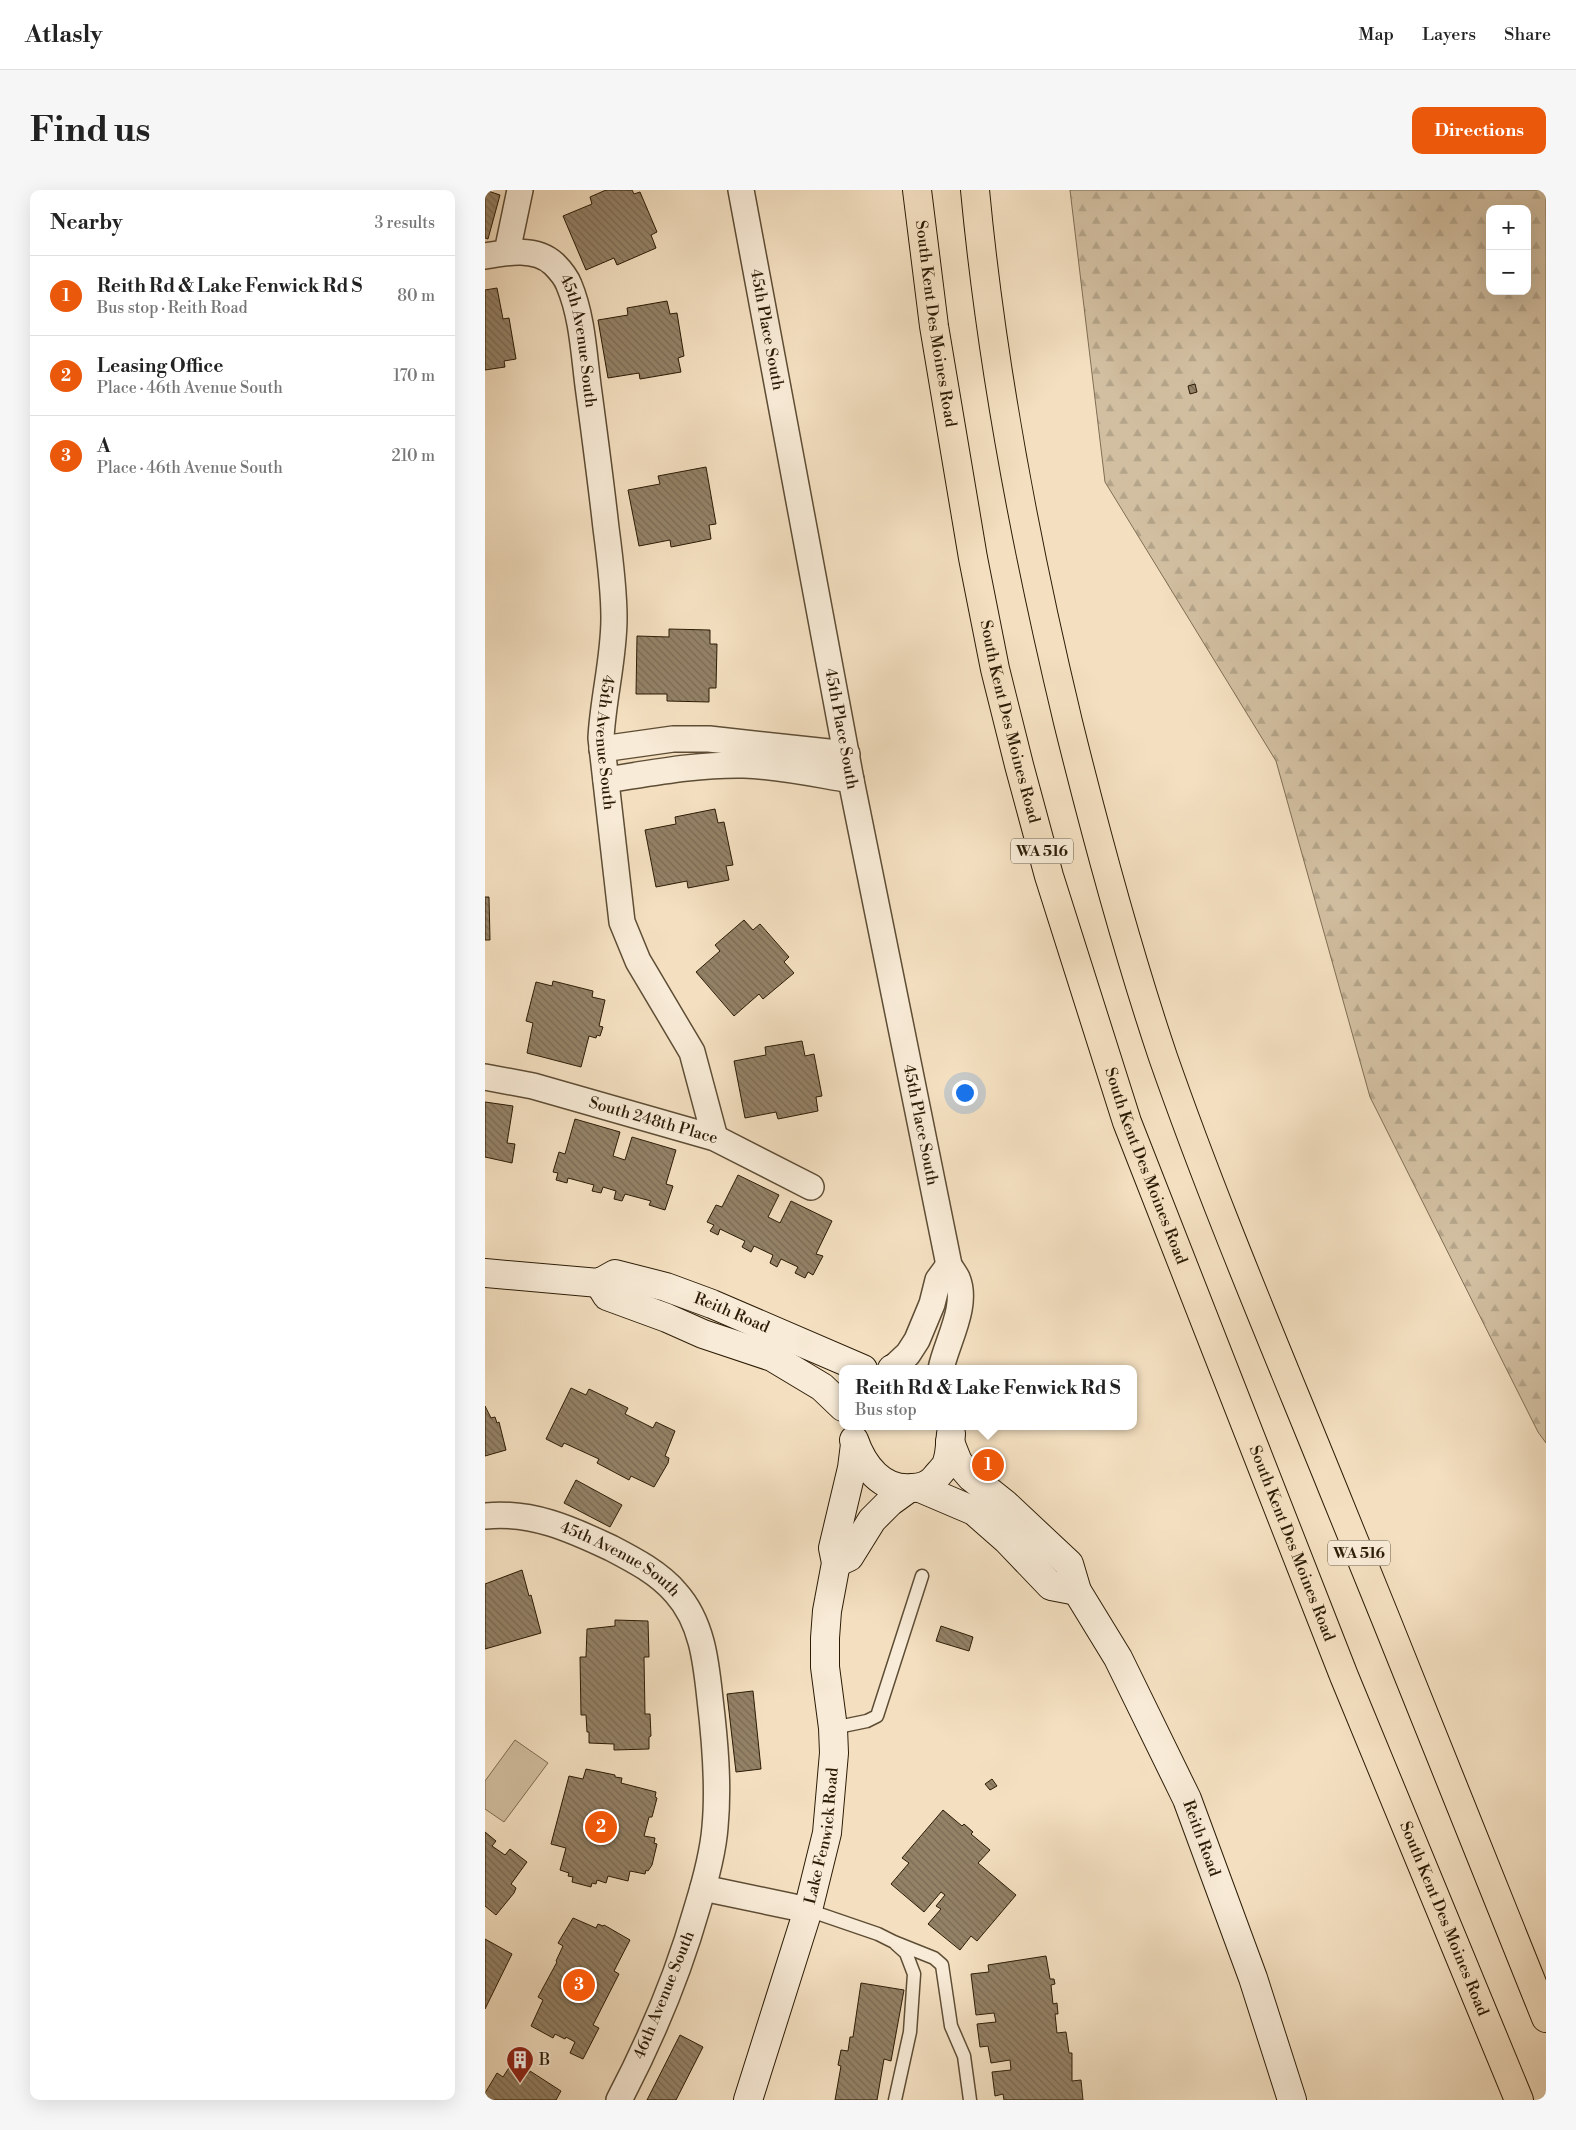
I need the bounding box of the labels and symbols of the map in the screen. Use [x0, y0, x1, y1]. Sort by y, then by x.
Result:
street label: South Kent Des Moines Road [911, 219, 961, 428]
street label: 45th Place South [746, 267, 788, 392]
street label: 45th Avenue South [555, 270, 601, 409]
street label: South Kent Des Moines Road [976, 618, 1044, 825]
street label: 45th Place South [820, 666, 863, 792]
street label: 45th Avenue South [591, 674, 619, 812]
road number: WA 516 [1011, 838, 1073, 864]
street label: 45th Place South [899, 1063, 943, 1188]
street label: South Kent Des Moines Road [1100, 1065, 1192, 1267]
your location [952, 1080, 978, 1106]
street label: South 248th Place [587, 1092, 720, 1148]
street label: Reith Road [691, 1288, 772, 1338]
street label: South Kent Des Moines Road [1245, 1443, 1339, 1644]
pin: 1 [972, 1446, 1004, 1484]
street label: 45th Avenue South [557, 1517, 685, 1601]
road number: WA 516 [1328, 1540, 1390, 1566]
street label: Lake Fenwick Road [800, 1767, 843, 1906]
street label: Reith Road [1178, 1797, 1225, 1879]
pin: 2 [585, 1808, 617, 1846]
street label: South Kent Des Moines Road [1395, 1818, 1493, 2019]
street label: 46th Avenue South [629, 1927, 699, 2062]
pin: 3 [563, 1966, 595, 2004]
building icon: B [505, 2045, 535, 2084]
place label: B [538, 2050, 550, 2070]

